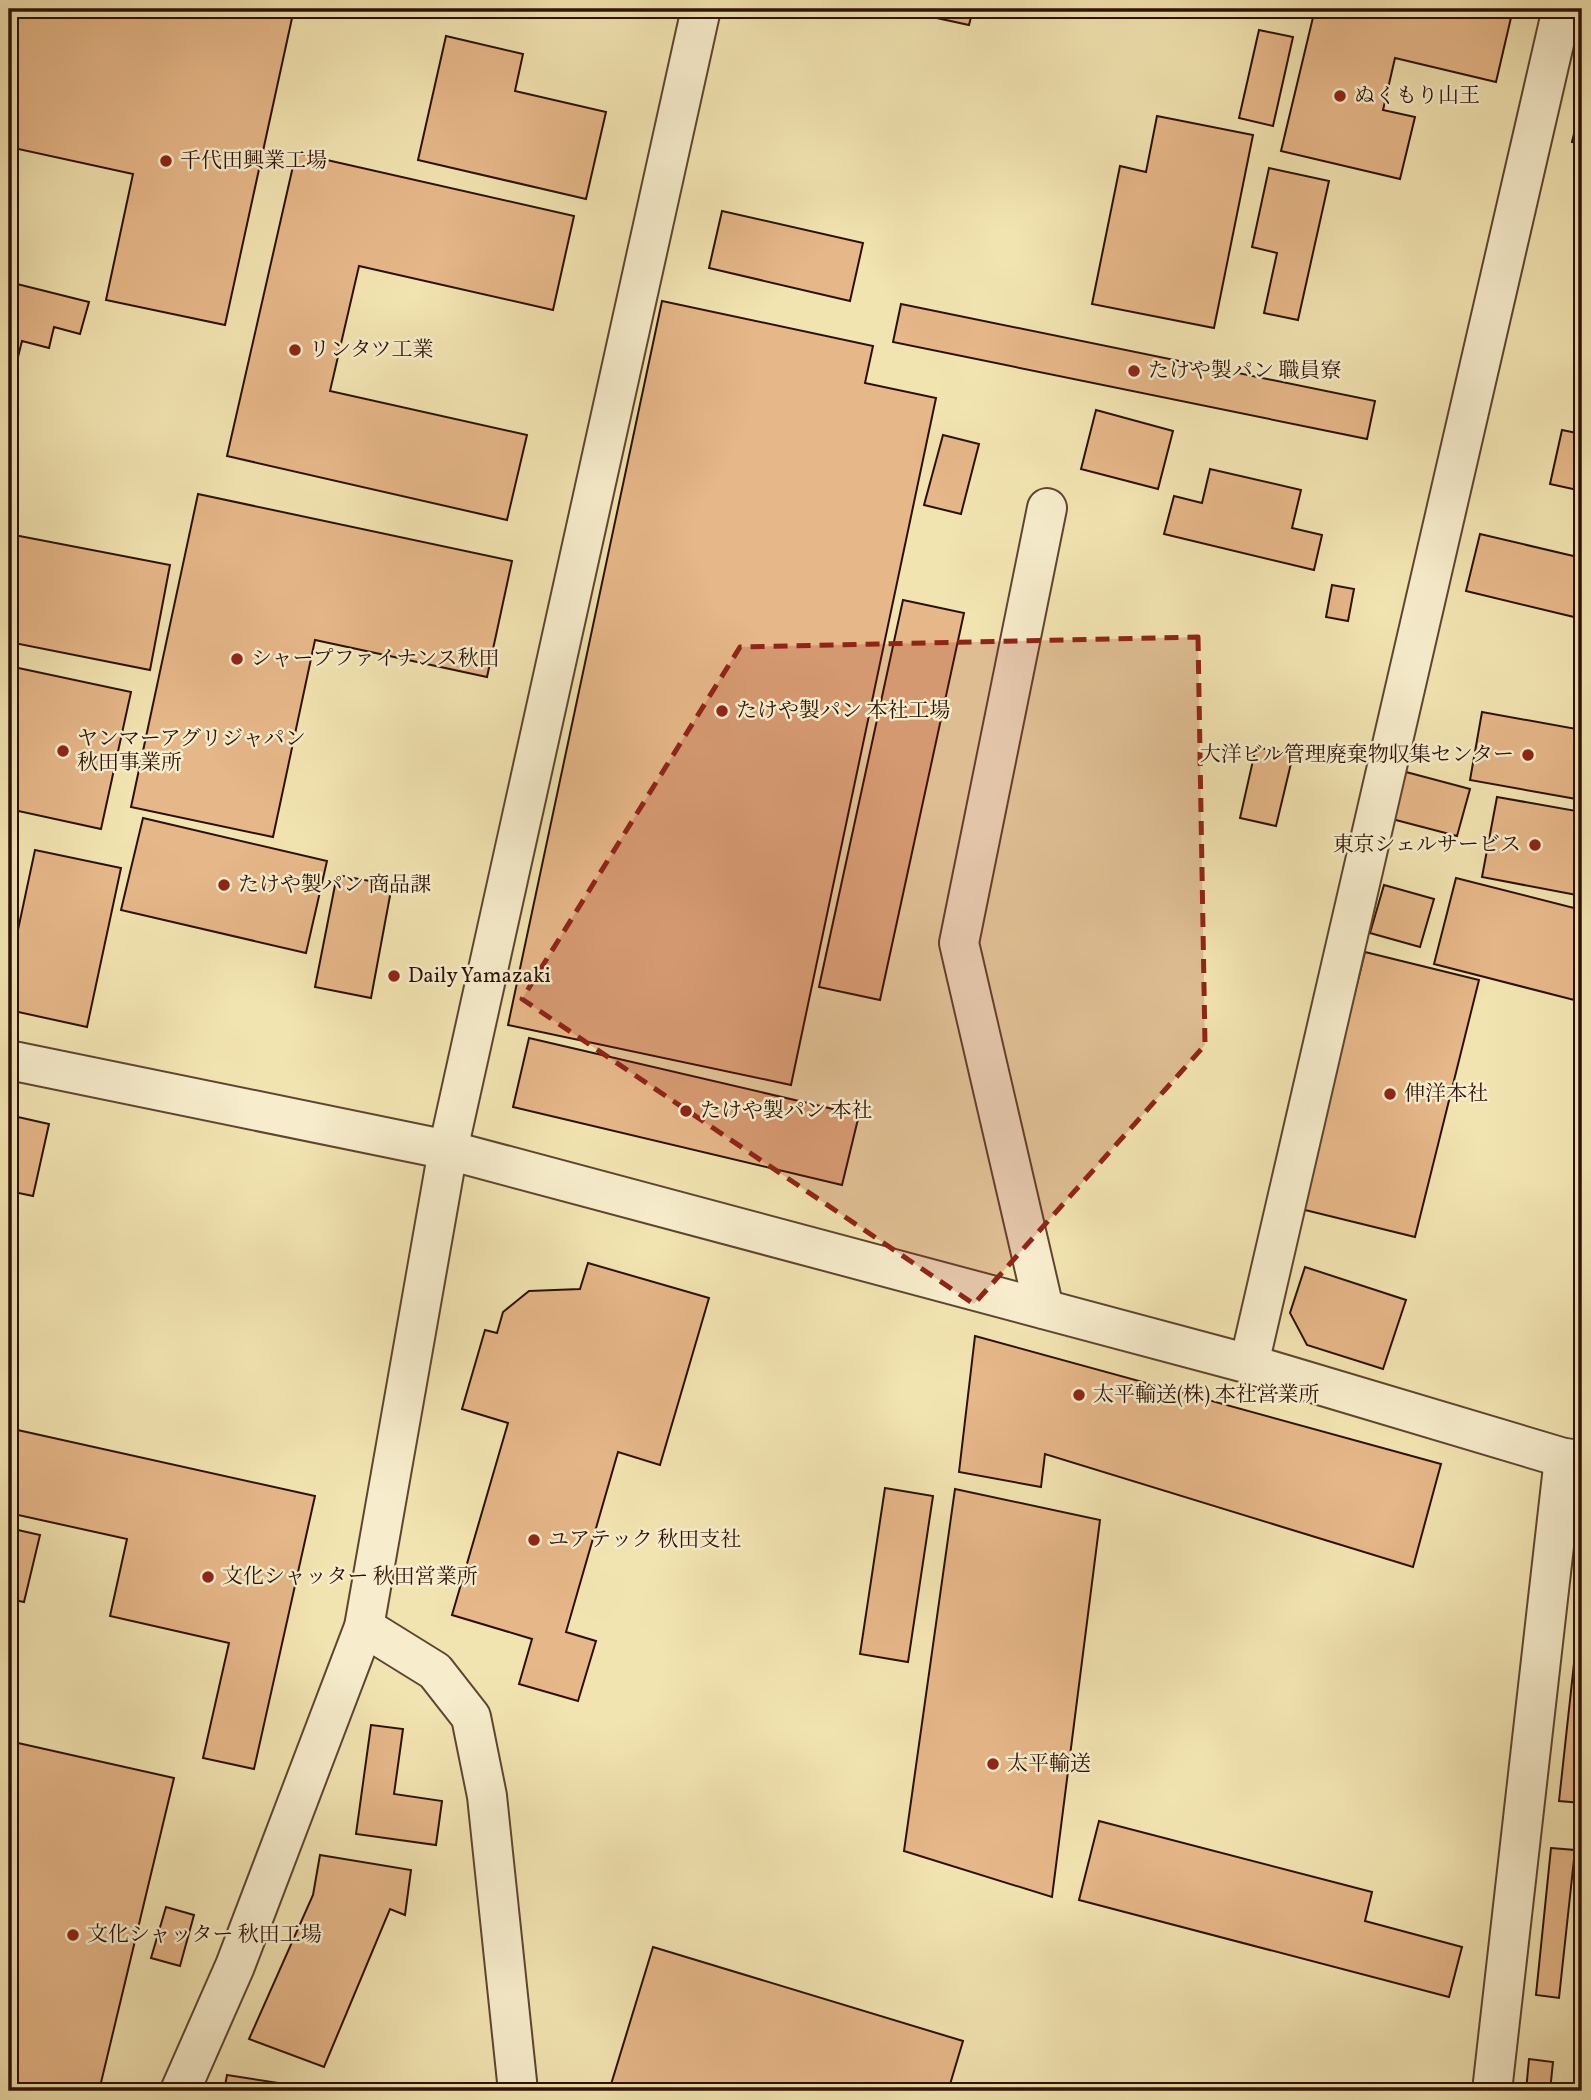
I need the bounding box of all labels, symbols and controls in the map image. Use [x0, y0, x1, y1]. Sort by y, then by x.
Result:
place label: ぬくもり山王 [1354, 82, 1480, 111]
marker: ぬくもり山王 [1332, 88, 1348, 104]
place label: 千代田興業工場 [180, 147, 327, 176]
marker: 千代田興業工場 [158, 153, 174, 169]
place label: リンタツ工業 [309, 336, 434, 365]
marker: リンタツ工業 [287, 342, 303, 358]
place label: たけや製パン 職員寮 [1148, 357, 1341, 386]
marker: たけや製パン 職員寮 [1126, 363, 1142, 379]
place label: シャープファイナンス秋田 [251, 645, 499, 674]
marker: シャープファイナンス秋田 [229, 651, 245, 667]
place label: たけや製パン 本社工場 [736, 697, 950, 726]
marker: たけや製パン 本社工場 [714, 703, 730, 719]
place label: ヤンマーアグリジャパン 秋田事業所 [77, 725, 306, 778]
place label: 大洋ビル管理廃棄物収集センター [1200, 741, 1514, 770]
marker: ヤンマーアグリジャパン 秋田事業所 [55, 743, 71, 759]
marker: 大洋ビル管理廃棄物収集センター [1520, 747, 1536, 763]
place label: 東京シェルサービス [1332, 831, 1521, 860]
marker: 東京シェルサービス [1527, 837, 1543, 853]
place label: たけや製パン 商品課 [238, 871, 431, 900]
marker: たけや製パン 商品課 [216, 877, 232, 893]
place label: Daily Yamazaki [408, 962, 551, 991]
marker: Daily Yamazaki [386, 968, 402, 984]
place label: 伸洋本社 [1404, 1080, 1488, 1109]
marker: 伸洋本社 [1382, 1086, 1398, 1102]
place label: たけや製パン 本社 [700, 1097, 872, 1126]
marker: たけや製パン 本社 [678, 1103, 694, 1119]
place label: 太平輸送(株) 本社営業所 [1093, 1381, 1319, 1410]
marker: 太平輸送(株) 本社営業所 [1071, 1387, 1087, 1403]
place label: ユアテック 秋田支社 [548, 1526, 741, 1555]
marker: ユアテック 秋田支社 [526, 1532, 542, 1548]
place label: 文化シャッター 秋田営業所 [222, 1563, 478, 1592]
marker: 文化シャッター 秋田営業所 [200, 1569, 216, 1585]
place label: 太平輸送 [1007, 1750, 1091, 1779]
marker: 太平輸送 [985, 1756, 1001, 1772]
place label: 文化シャッター 秋田工場 [87, 1921, 322, 1950]
marker: 文化シャッター 秋田工場 [65, 1927, 81, 1943]

